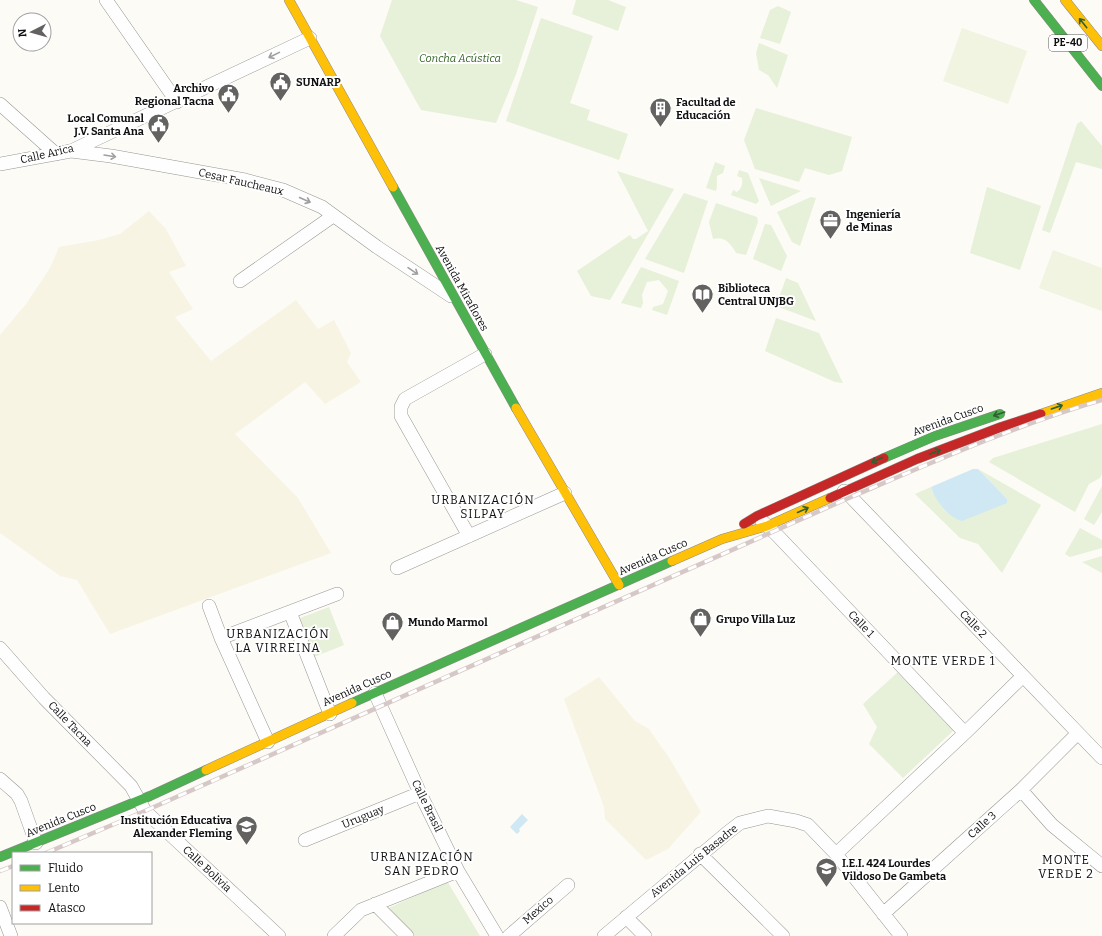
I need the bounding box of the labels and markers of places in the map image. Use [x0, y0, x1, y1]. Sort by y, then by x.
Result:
public building icon: SUNARP [268, 69, 294, 102]
place label: SUNARP [296, 76, 341, 89]
public building icon: Archivo Regional Tacna [216, 81, 242, 114]
place label: Archivo Regional Tacna [135, 82, 215, 108]
building icon: Facultad de Educación [648, 95, 674, 128]
place label: Facultad de Educación [676, 96, 736, 122]
public building icon: Local Comunal J.V. Santa Ana [146, 111, 172, 144]
place label: Local Comunal J.V. Santa Ana [67, 112, 145, 138]
office icon: Ingeniería de Minas [817, 207, 843, 240]
place label: Ingeniería de Minas [846, 208, 901, 234]
library icon: Biblioteca Central UNJBG [690, 281, 716, 314]
place label: Biblioteca Central UNJBG [718, 282, 794, 308]
shop icon: Grupo Villa Luz [688, 606, 714, 639]
shop icon: Mundo Marmol [380, 609, 406, 642]
place label: Grupo Villa Luz [716, 613, 796, 626]
place label: Mundo Marmol [408, 616, 488, 629]
school or university icon: Institución Educativa Alexander Fleming [234, 813, 260, 846]
place label: Institución Educativa Alexander Fleming [121, 814, 233, 840]
school or university icon: I.E.I. 424 Lourdes Vildoso De Gambeta [814, 856, 840, 889]
place label: I.E.I. 424 Lourdes Vildoso De Gambeta [842, 857, 947, 883]

